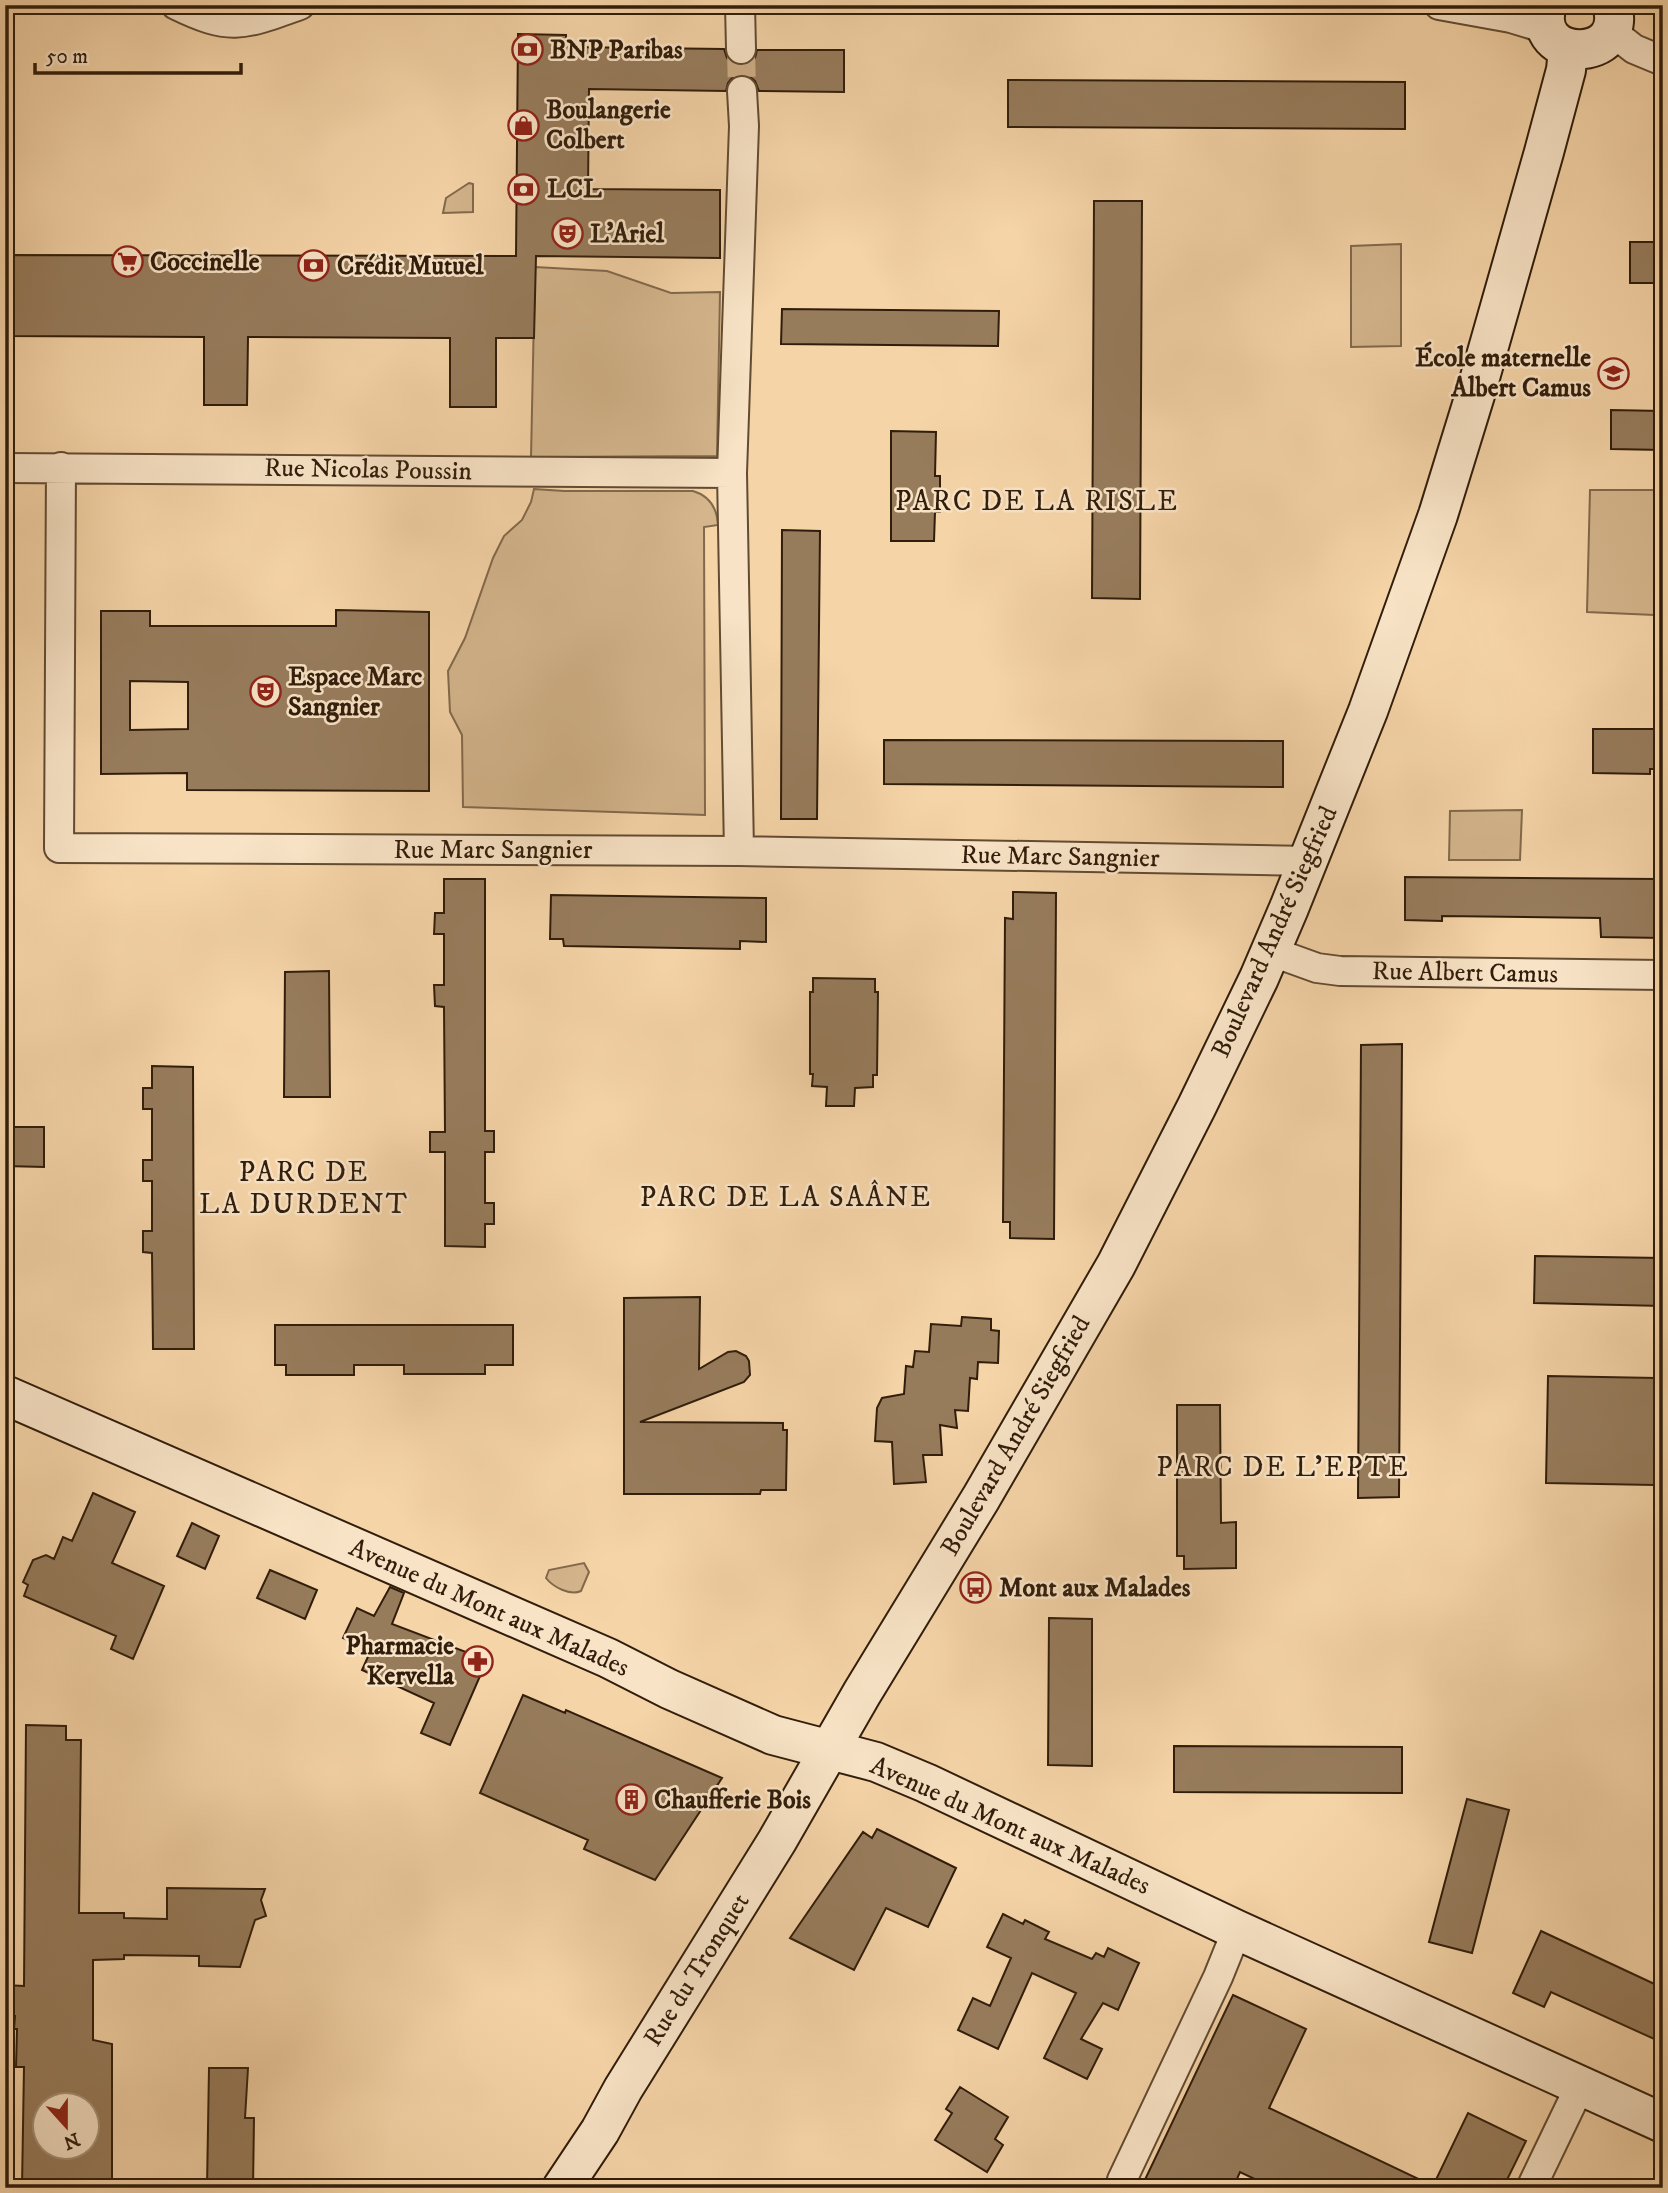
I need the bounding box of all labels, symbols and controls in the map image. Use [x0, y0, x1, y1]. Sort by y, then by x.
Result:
scale bar [35, 32, 242, 76]
bank icon: BNP Paribas [510, 33, 544, 67]
place label: BNP Paribas [550, 34, 683, 67]
text: 50 m [46, 44, 88, 70]
place label: Boulangerie Colbert [546, 94, 671, 157]
shop icon: Boulangerie Colbert [506, 108, 540, 142]
bank icon: LCL [507, 172, 541, 206]
place label: LCL [547, 173, 602, 206]
theatre icon: L'Ariel [550, 217, 584, 251]
place label: L'Ariel [590, 218, 665, 251]
supermarket icon: Coccinelle [110, 245, 144, 279]
place label: Coccinelle [150, 246, 260, 279]
bank icon: Crédit Mutuel [297, 249, 331, 283]
place label: Crédit Mutuel [337, 250, 485, 283]
place label: École maternelle Albert Camus [1415, 341, 1591, 405]
school or university icon: École maternelle Albert Camus [1597, 356, 1631, 390]
street label: Rue Nicolas Poussin [264, 452, 473, 488]
district label: PARC DE LA RISLE [895, 484, 1179, 519]
place label: Espace Marc Sangnier [288, 661, 422, 724]
theatre icon: Espace Marc Sangnier [248, 675, 282, 709]
street label: Boulevard André Siegfried [1205, 801, 1345, 1063]
street label: Rue Marc Sangnier [394, 834, 593, 867]
street label: Rue Marc Sangnier [960, 839, 1160, 875]
street label: Rue Albert Camus [1372, 955, 1558, 991]
district label: PARC DE LA DURDENT [199, 1155, 409, 1222]
district label: PARC DE LA SAÂNE [640, 1179, 932, 1215]
street label: Boulevard André Siegfried [934, 1310, 1098, 1562]
district label: PARC DE L'EPTE [1156, 1450, 1410, 1485]
street label: Avenue du Mont aux Malades [344, 1531, 634, 1685]
bus stop icon: Mont aux Malades [959, 1571, 993, 1605]
place label: Mont aux Malades [999, 1572, 1191, 1605]
place label: Pharmacie Kervella [345, 1630, 455, 1693]
pharmacy icon: Pharmacie Kervella [460, 1644, 494, 1678]
street label: Avenue du Mont aux Malades [865, 1749, 1155, 1903]
building icon: Chaufferie Bois [614, 1783, 648, 1817]
place label: Chaufferie Bois [654, 1784, 811, 1817]
street label: Rue du Tronquet [637, 1887, 757, 2053]
north arrow [32, 2092, 102, 2162]
text: N [60, 2127, 83, 2154]

